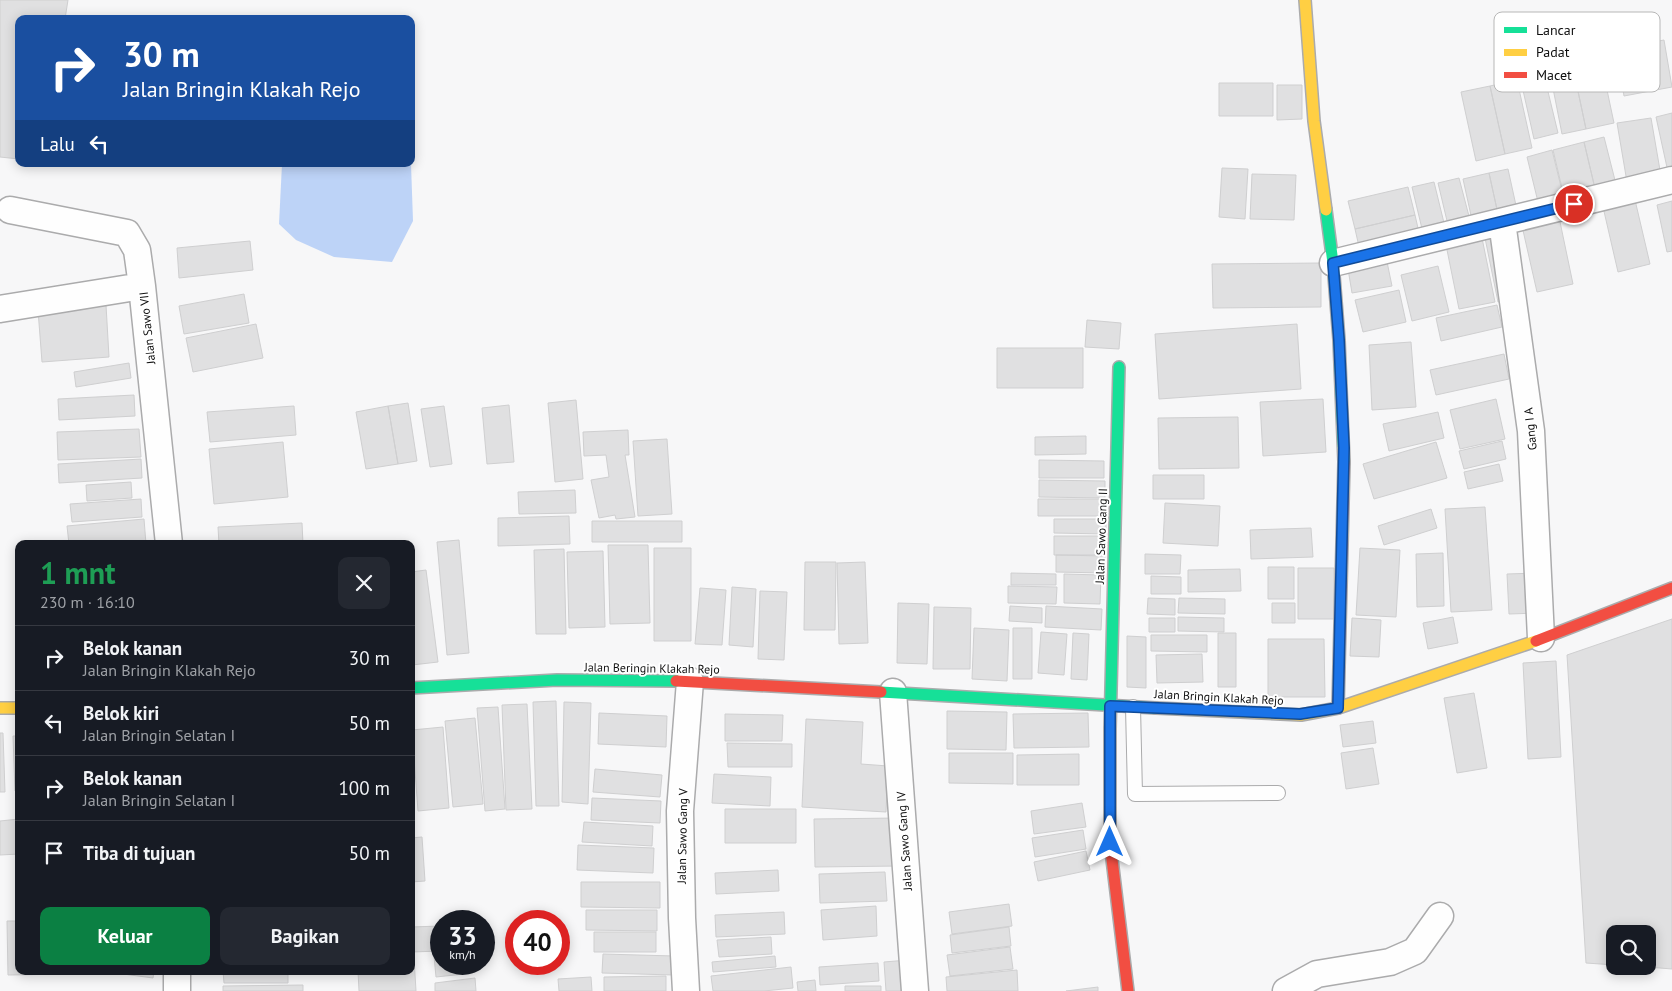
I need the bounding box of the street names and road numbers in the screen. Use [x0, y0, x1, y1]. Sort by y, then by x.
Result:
street label: Jalan Sawo VII [136, 291, 158, 366]
street label: Gang I A [1520, 407, 1540, 451]
street label: Jalan Sawo Gang II [1092, 488, 1110, 585]
street label: Jalan Beringin Klakah Rejo [583, 659, 720, 677]
street label: Jalan Bringin Klakah Rejo [1153, 686, 1284, 708]
street label: Jalan Sawo Gang V [674, 788, 690, 885]
street label: Jalan Sawo Gang IV [893, 791, 915, 892]

